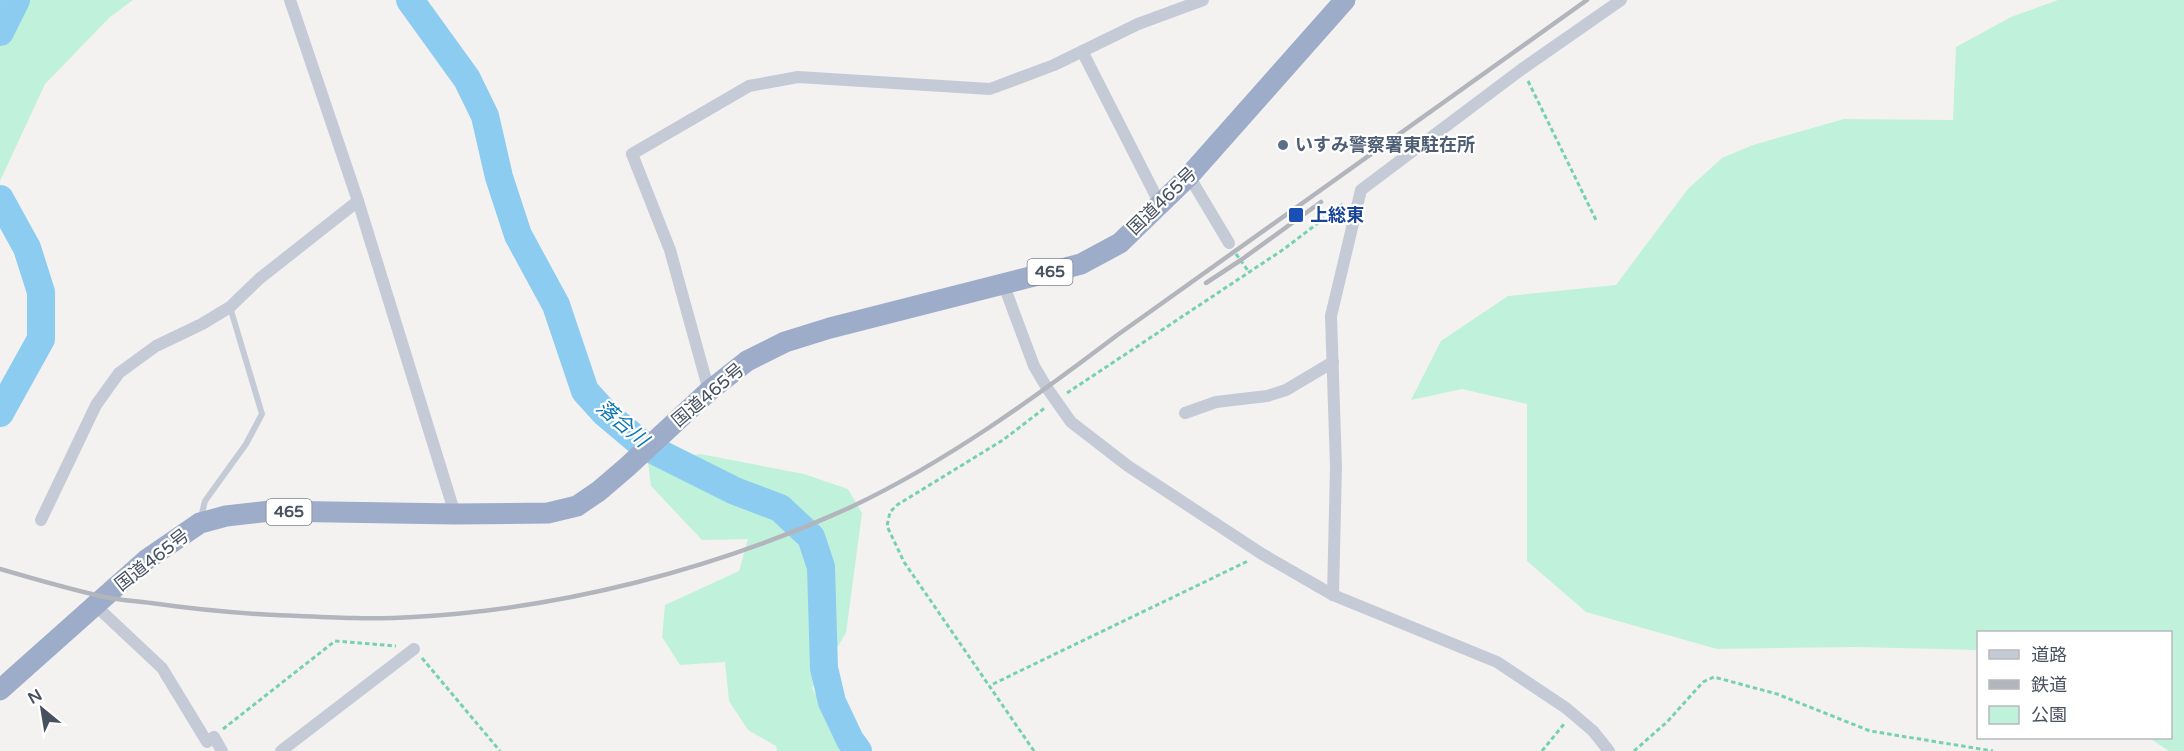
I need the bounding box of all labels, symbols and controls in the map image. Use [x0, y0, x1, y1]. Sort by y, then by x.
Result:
place label: いすみ警察署東駐在所 [1295, 134, 1475, 156]
marker: いすみ警察署東駐在所 [1276, 138, 1290, 152]
street label: 国道465号 [1123, 163, 1201, 239]
place label: 上総東 [1310, 204, 1364, 226]
marker: 上総東 [1287, 206, 1305, 224]
road number: 465 [1028, 259, 1072, 285]
street label: 国道465号 [667, 358, 749, 432]
water label: 落合川 [591, 396, 654, 454]
road number: 465 [266, 499, 312, 525]
street label: 国道465号 [111, 524, 193, 596]
legend [1977, 631, 2172, 739]
text: 道路 [2031, 644, 2067, 666]
text: 鉄道 [2031, 674, 2067, 696]
north arrow [12, 679, 72, 739]
text: N [24, 685, 46, 709]
text: 公園 [2031, 704, 2067, 726]

